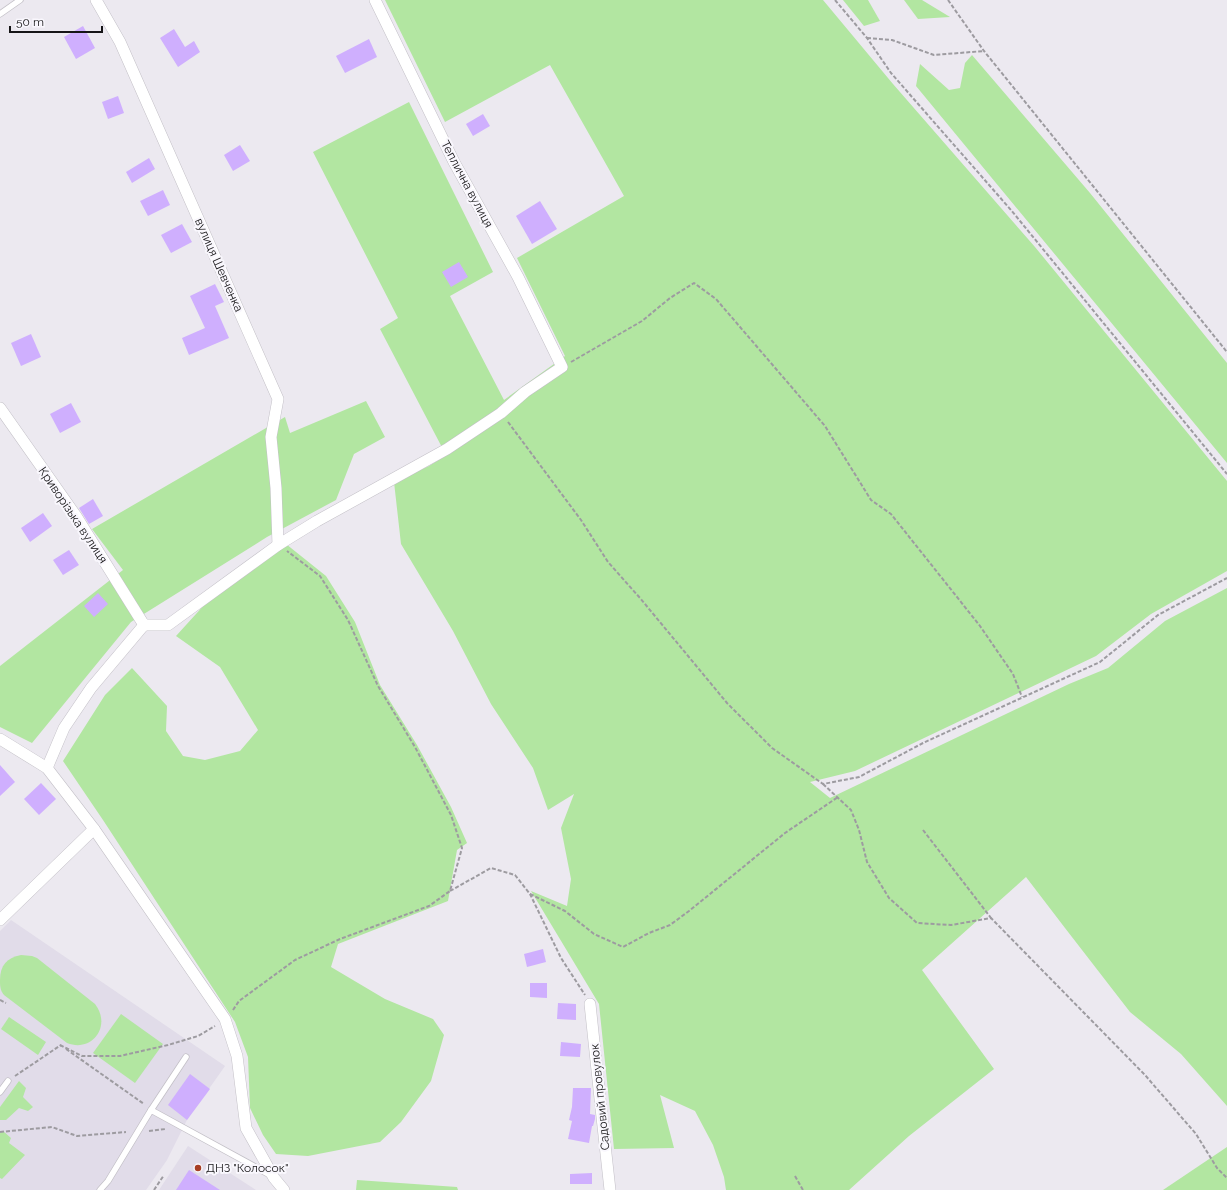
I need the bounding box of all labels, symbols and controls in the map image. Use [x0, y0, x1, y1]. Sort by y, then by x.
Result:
scale bar [10, 8, 102, 34]
text: 50 m [16, 15, 44, 29]
street label: Теплична вулиця [438, 138, 496, 230]
street label: вулиця Шевченка [192, 216, 246, 314]
street label: Криворізька вулиця [36, 464, 110, 566]
street label: Садовий провулок [587, 1043, 613, 1151]
place label: ДНЗ "Колосок" [206, 1161, 288, 1175]
marker: ДНЗ "Колосок" [193, 1163, 203, 1173]

